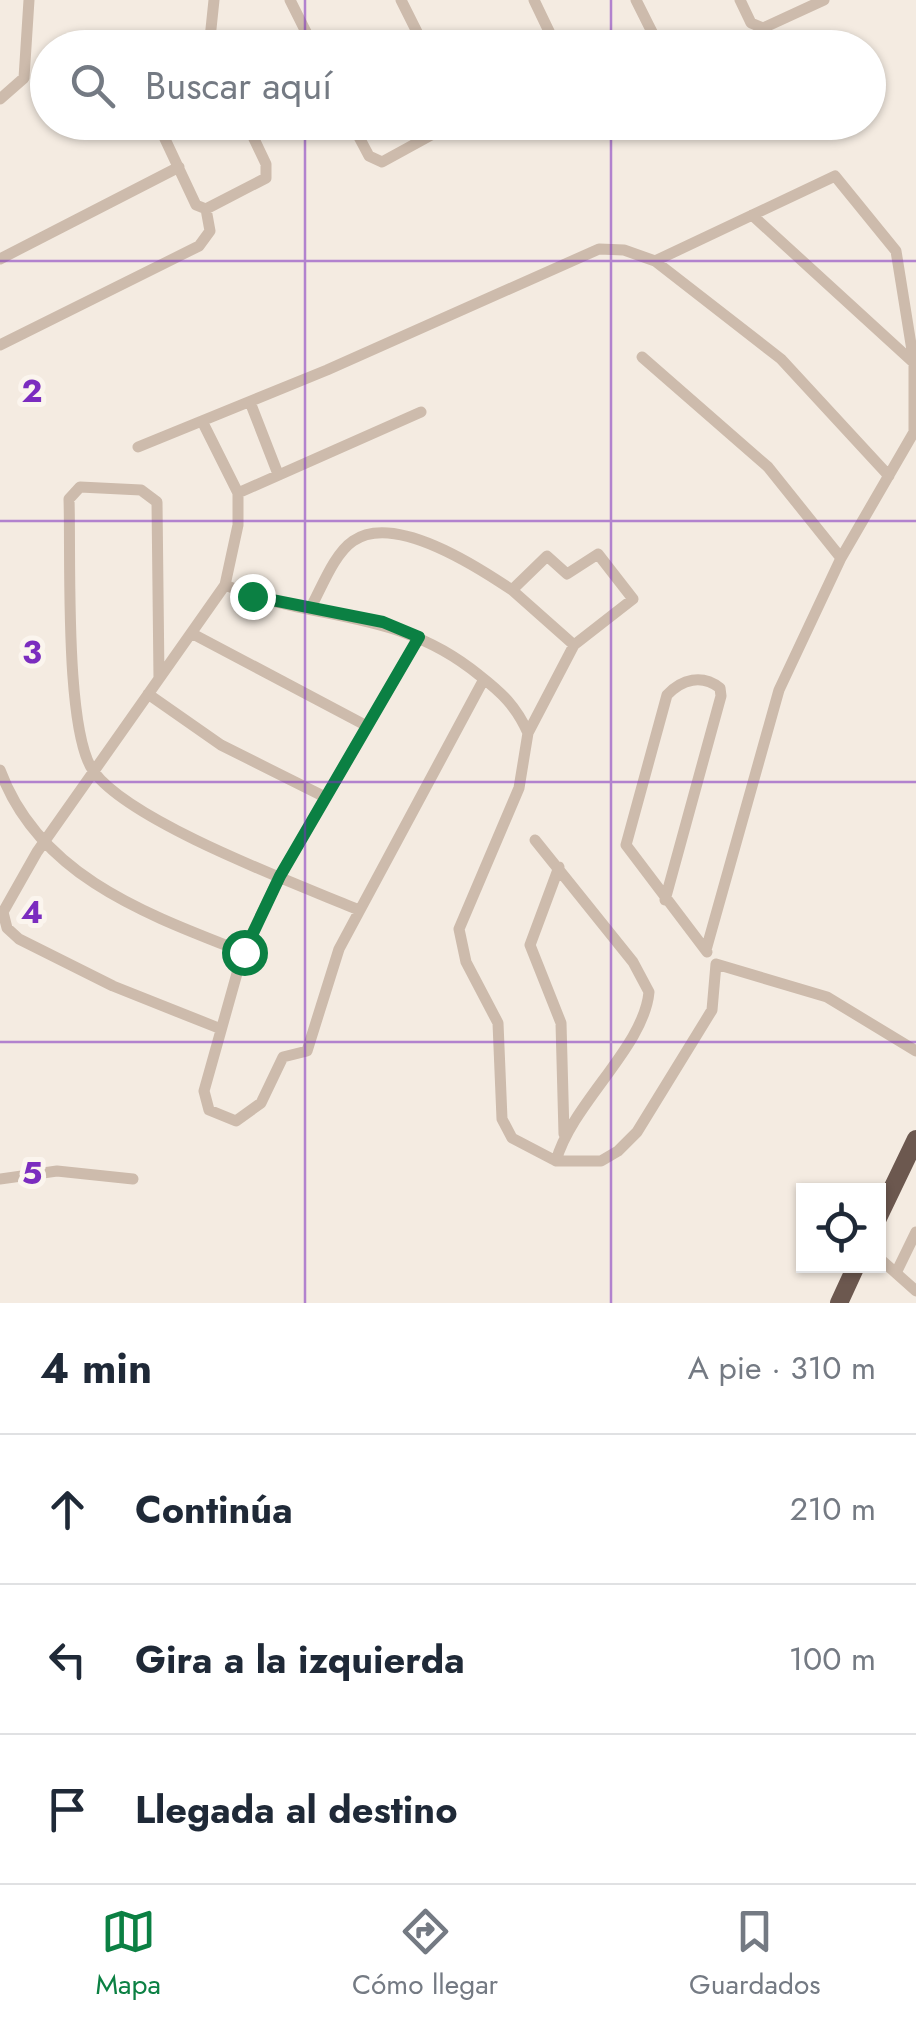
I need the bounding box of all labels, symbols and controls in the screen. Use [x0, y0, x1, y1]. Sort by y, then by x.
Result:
search box [30, 30, 886, 140]
icon: search [65, 58, 120, 113]
text: Buscar aquí [145, 58, 332, 113]
text: 2 [22, 368, 43, 414]
route end [230, 574, 276, 620]
text: 3 [22, 629, 42, 675]
text: 4 [21, 889, 43, 935]
route start [222, 930, 268, 976]
text: 5 [22, 1150, 42, 1196]
map controls [796, 1183, 886, 1273]
button: locate [796, 1183, 886, 1273]
text: 4 min [40, 1338, 152, 1399]
text: A pie · 310 m [688, 1345, 876, 1391]
icon: ahead [40, 1482, 95, 1537]
text: Continúa [135, 1482, 293, 1537]
text: 210 m [790, 1486, 876, 1532]
icon: left [40, 1632, 95, 1687]
text: Gira a la izquierda [135, 1632, 465, 1687]
text: 100 m [789, 1636, 876, 1682]
icon: arrive [40, 1782, 95, 1837]
text: Llegada al destino [135, 1782, 458, 1837]
tab: Mapa [95, 1904, 161, 2005]
tab: Cómo llegar [352, 1904, 498, 2005]
tab: Guardados [689, 1904, 821, 2005]

